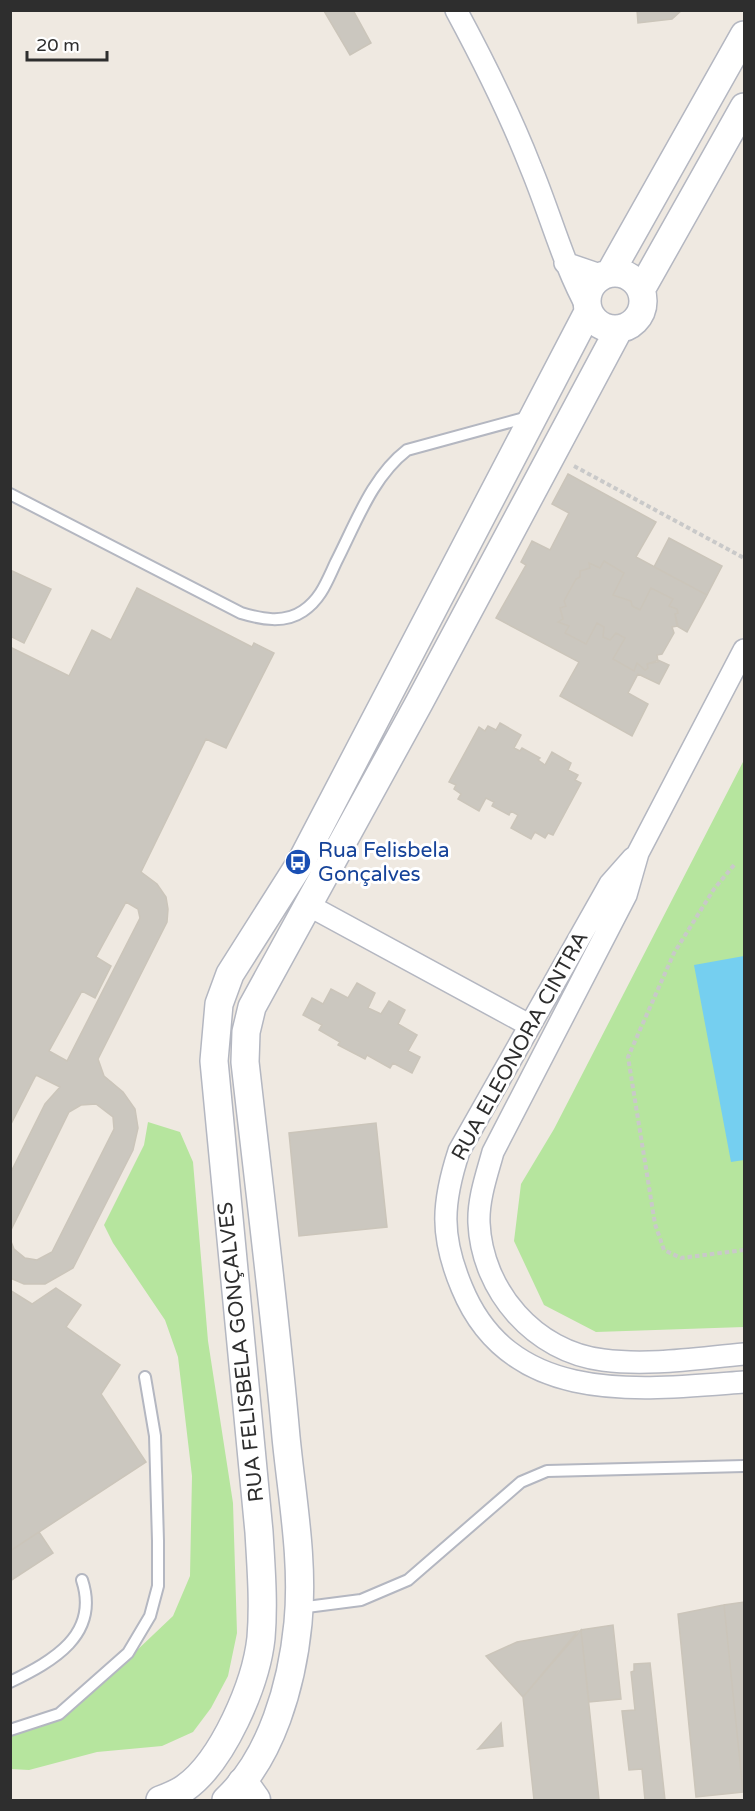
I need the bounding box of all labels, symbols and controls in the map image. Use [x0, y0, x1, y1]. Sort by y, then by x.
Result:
scale bar [27, 24, 106, 62]
text: 20 m [36, 34, 80, 56]
place label: Rua Felisbela Gonçalves [318, 838, 450, 887]
bus stop icon: Rua Felisbela Gonçalves [283, 847, 313, 877]
street label: RUA ELEONORA CINTRA [446, 927, 594, 1165]
street label: RUA FELISBELA GONÇALVES [213, 1201, 269, 1503]

